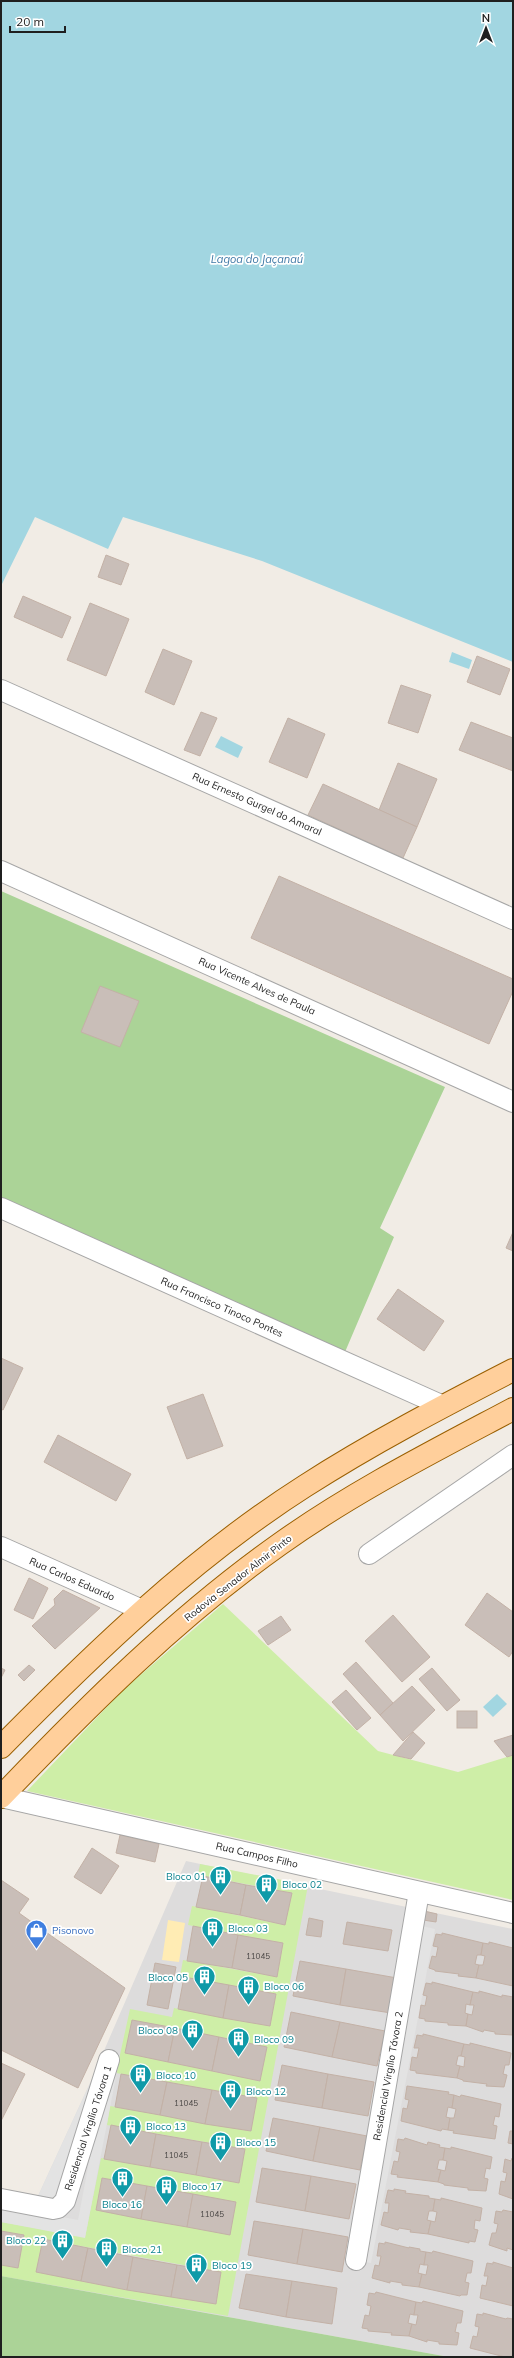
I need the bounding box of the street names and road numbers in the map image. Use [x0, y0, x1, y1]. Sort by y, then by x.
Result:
street label: Rua Ernesto Gurgel do Amaral [190, 770, 324, 838]
street label: Rua Vicente Alves de Paula [196, 954, 318, 1018]
street label: Rua Francisco Tinoco Pontes [159, 1274, 285, 1340]
street label: Rodovia Senador Almir Pinto [182, 1532, 295, 1624]
street label: Rua Carlos Eduardo [27, 1554, 117, 1604]
street label: Rua Campos Filho [215, 1839, 300, 1871]
street label: Residencial Virgílio Távora 2 [370, 2010, 406, 2142]
street label: Residencial Virgílio Távora 1 [62, 2064, 114, 2192]

